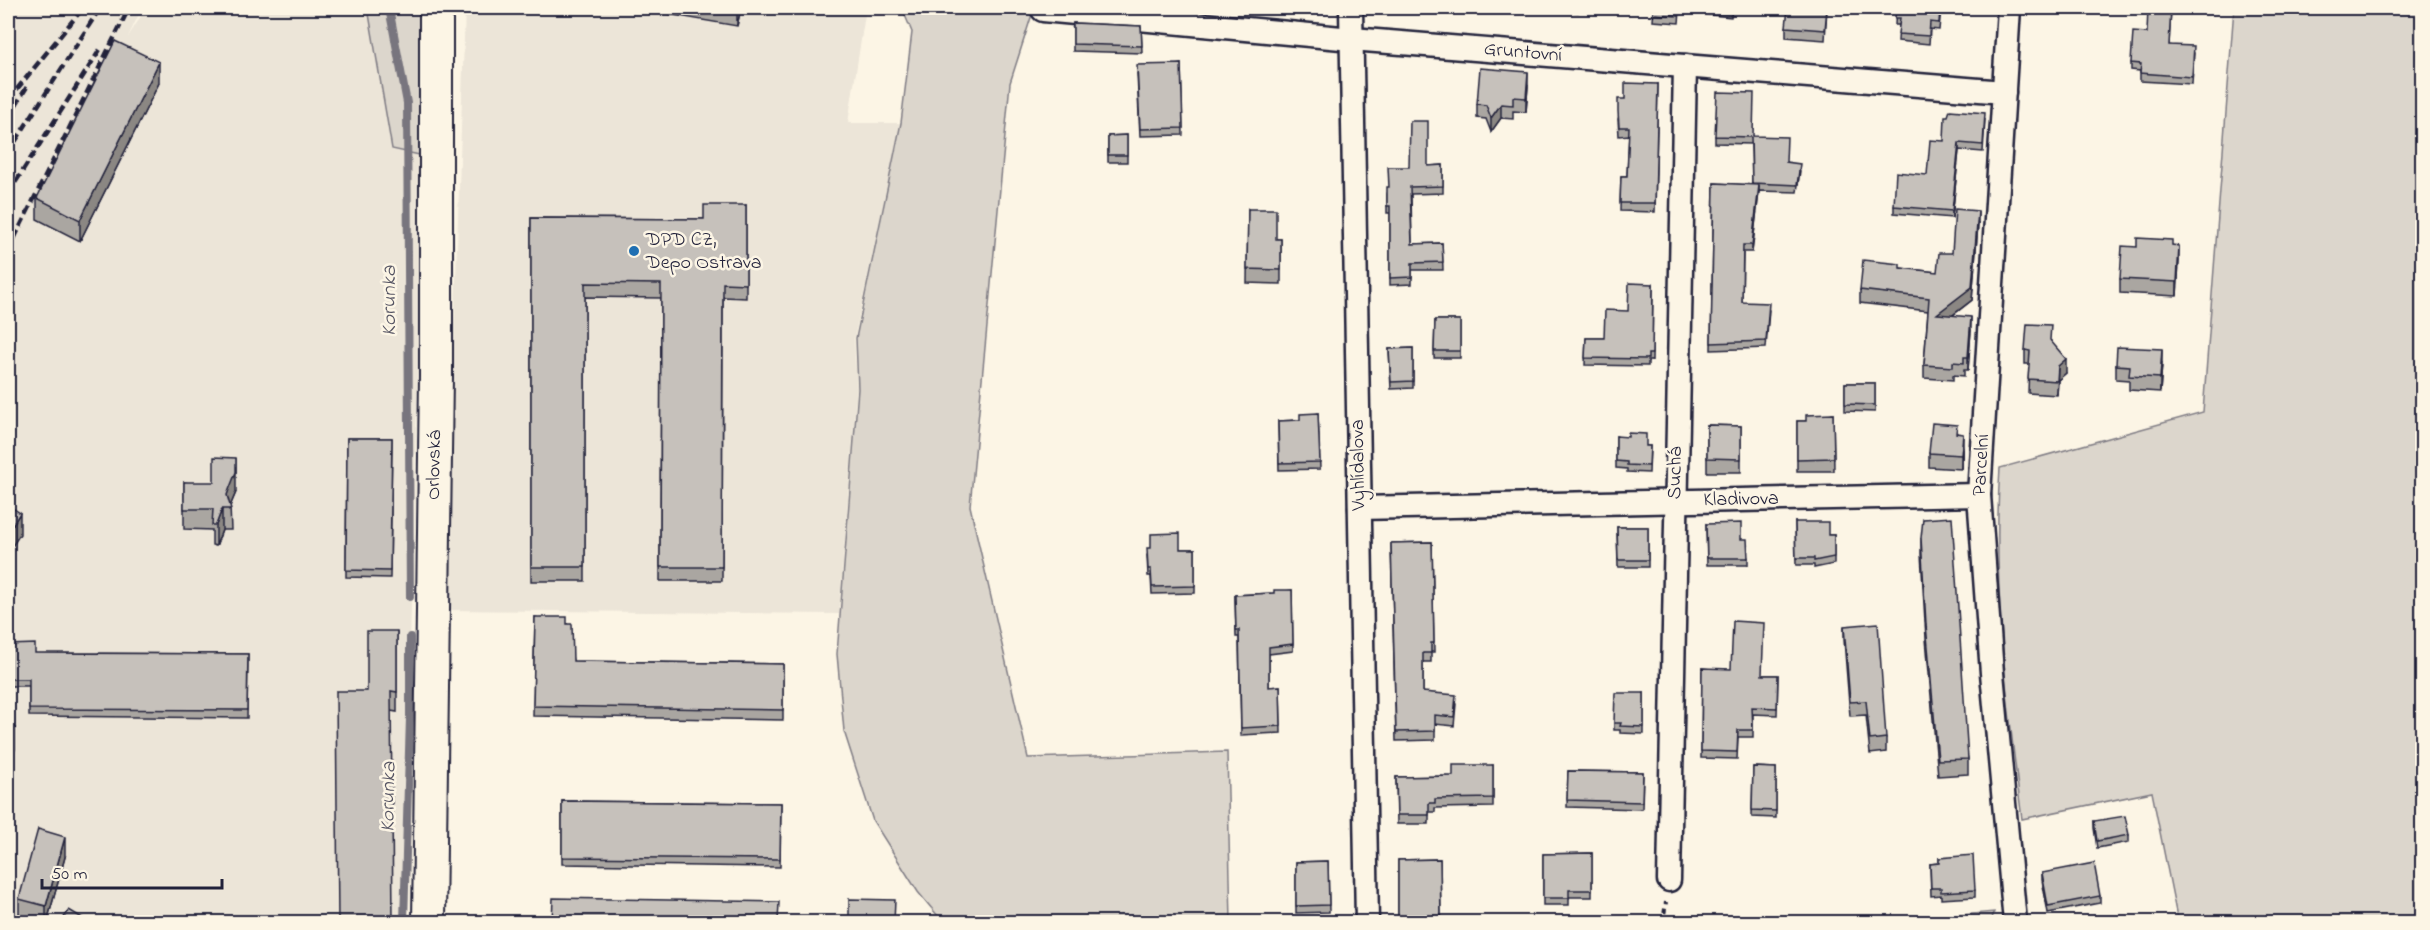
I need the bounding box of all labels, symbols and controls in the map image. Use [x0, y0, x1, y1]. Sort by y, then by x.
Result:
street label: Gruntovní [1483, 35, 1563, 71]
place label: DPD CZ, Depo Ostrava [645, 226, 761, 278]
marker: DPD CZ, Depo Ostrava [627, 244, 641, 258]
water label: Korunka [375, 265, 405, 336]
street label: Vyhlídalova [1344, 419, 1374, 512]
street label: Orlovská [420, 430, 450, 500]
street label: Parcelní [1966, 433, 1998, 497]
street label: Suchá [1661, 446, 1691, 500]
street label: Kladivova [1703, 485, 1779, 515]
water label: Korunka [373, 761, 405, 832]
scale bar [42, 852, 222, 890]
text: 50 m [51, 862, 88, 888]

